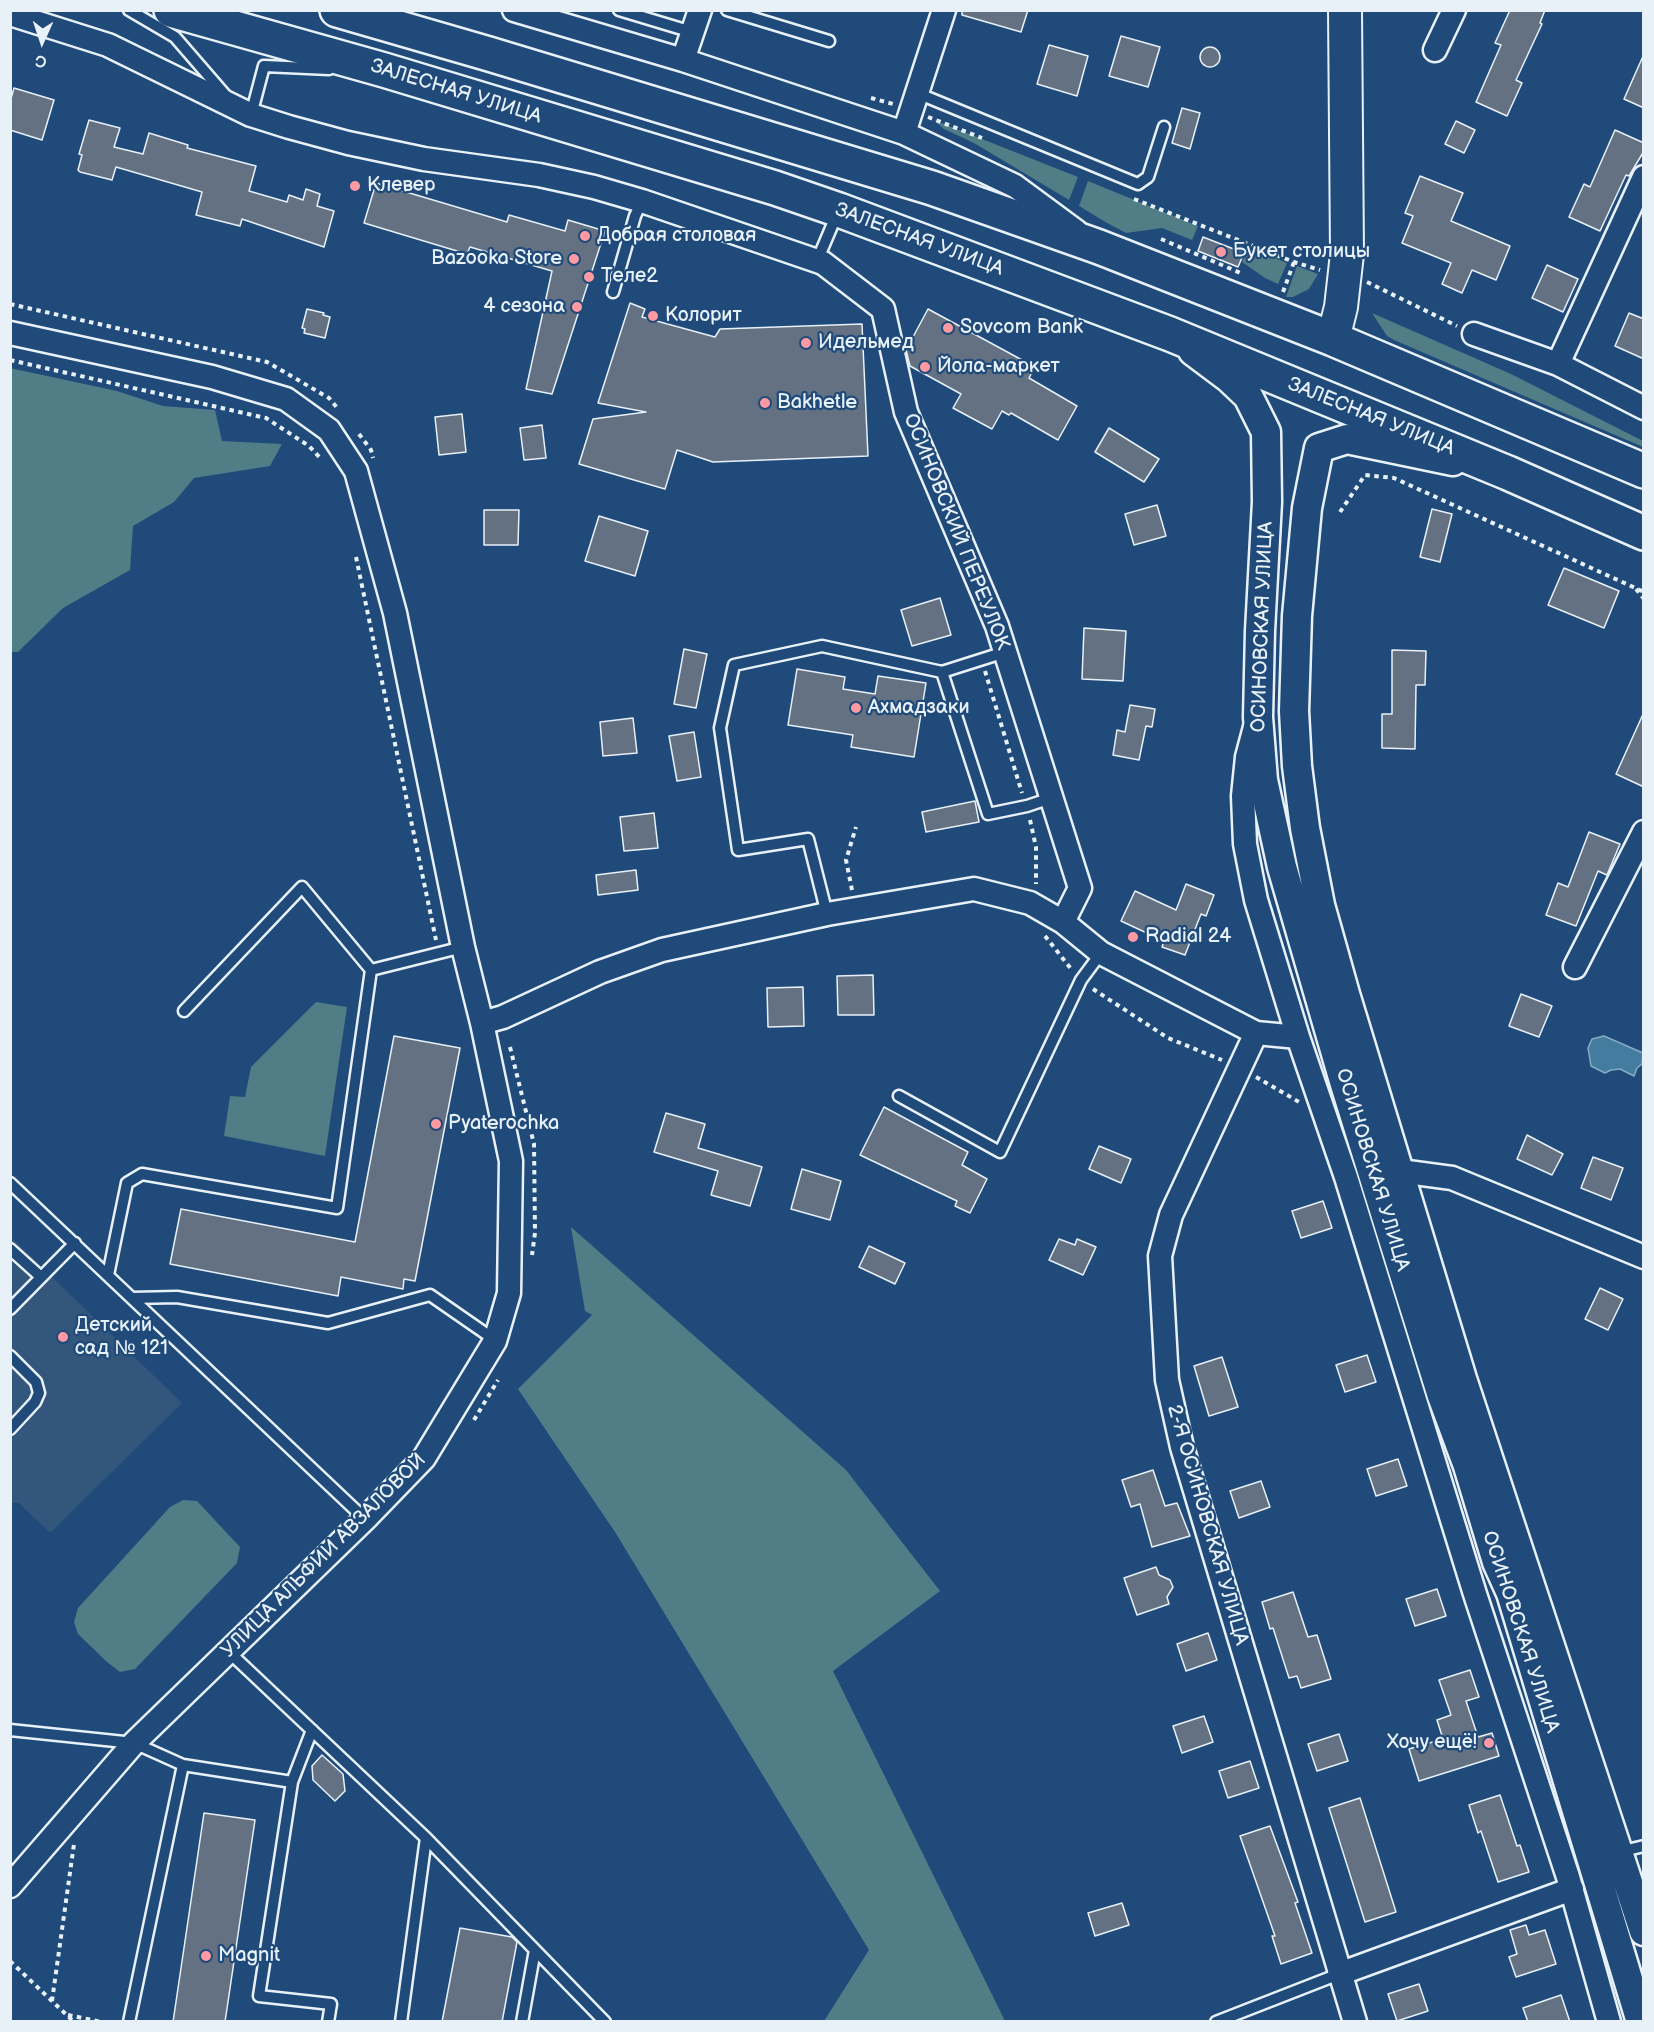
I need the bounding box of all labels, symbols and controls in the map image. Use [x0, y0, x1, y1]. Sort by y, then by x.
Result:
north arrow [12, 12, 72, 72]
text: С [35, 51, 47, 70]
street label: ЗАЛЕСНАЯ УЛИЦА [368, 55, 544, 129]
place label: Клевер [367, 174, 435, 198]
marker: Клевер [348, 179, 362, 193]
street label: ЗАЛЕСНАЯ УЛИЦА [831, 198, 1007, 282]
place label: Добрая столовая [597, 224, 756, 248]
marker: Добрая столовая [578, 229, 592, 243]
place label: Букет столицы [1233, 240, 1370, 264]
marker: Букет столицы [1214, 245, 1228, 259]
place label: Bazooka Store [431, 247, 562, 271]
marker: Bazooka Store [567, 252, 581, 266]
place label: Теле2 [601, 265, 658, 289]
marker: Теле2 [582, 270, 596, 284]
place label: 4 сезона [483, 295, 565, 319]
marker: 4 сезона [570, 300, 584, 314]
place label: Колорит [665, 304, 742, 328]
marker: Колорит [646, 309, 660, 323]
place label: Sovcom Bank [960, 316, 1083, 340]
marker: Sovcom Bank [941, 321, 955, 335]
place label: Идельмед [818, 331, 914, 355]
marker: Идельмед [799, 336, 813, 350]
place label: Йола-маркет [937, 355, 1060, 379]
marker: Йола-маркет [918, 360, 932, 374]
street label: ЗАЛЕСНАЯ УЛИЦА [1284, 373, 1458, 461]
place label: Bakhetle [777, 391, 857, 415]
marker: Bakhetle [758, 396, 772, 410]
street label: ОСИНОВСКИЙ ПЕРЕУЛОК [898, 410, 1014, 654]
street label: ОСИНОВСКАЯ УЛИЦА [1247, 521, 1279, 733]
place label: Ахмадзаки [868, 696, 970, 720]
marker: Ахмадзаки [849, 701, 863, 715]
place label: Radial 24 [1145, 925, 1232, 949]
marker: Radial 24 [1126, 930, 1140, 944]
street label: ОСИНОВСКАЯ УЛИЦА [1330, 1066, 1414, 1274]
place label: Pyaterochka [448, 1112, 559, 1136]
marker: Pyaterochka [429, 1117, 443, 1131]
place label: Детский сад № 121 [75, 1314, 168, 1361]
marker: Детский сад № 121 [56, 1330, 70, 1344]
street label: 2-Я ОСИНОВСКАЯ УЛИЦА [1161, 1402, 1253, 1648]
street label: УЛИЦА АЛЬФИИ АВЗАЛОВОЙ [217, 1449, 431, 1663]
street label: ОСИНОВСКАЯ УЛИЦА [1476, 1528, 1564, 1736]
place label: Хочу ещё! [1387, 1731, 1477, 1755]
marker: Хочу ещё! [1482, 1736, 1496, 1750]
place label: Magnit [218, 1944, 280, 1968]
marker: Magnit [199, 1949, 213, 1963]

